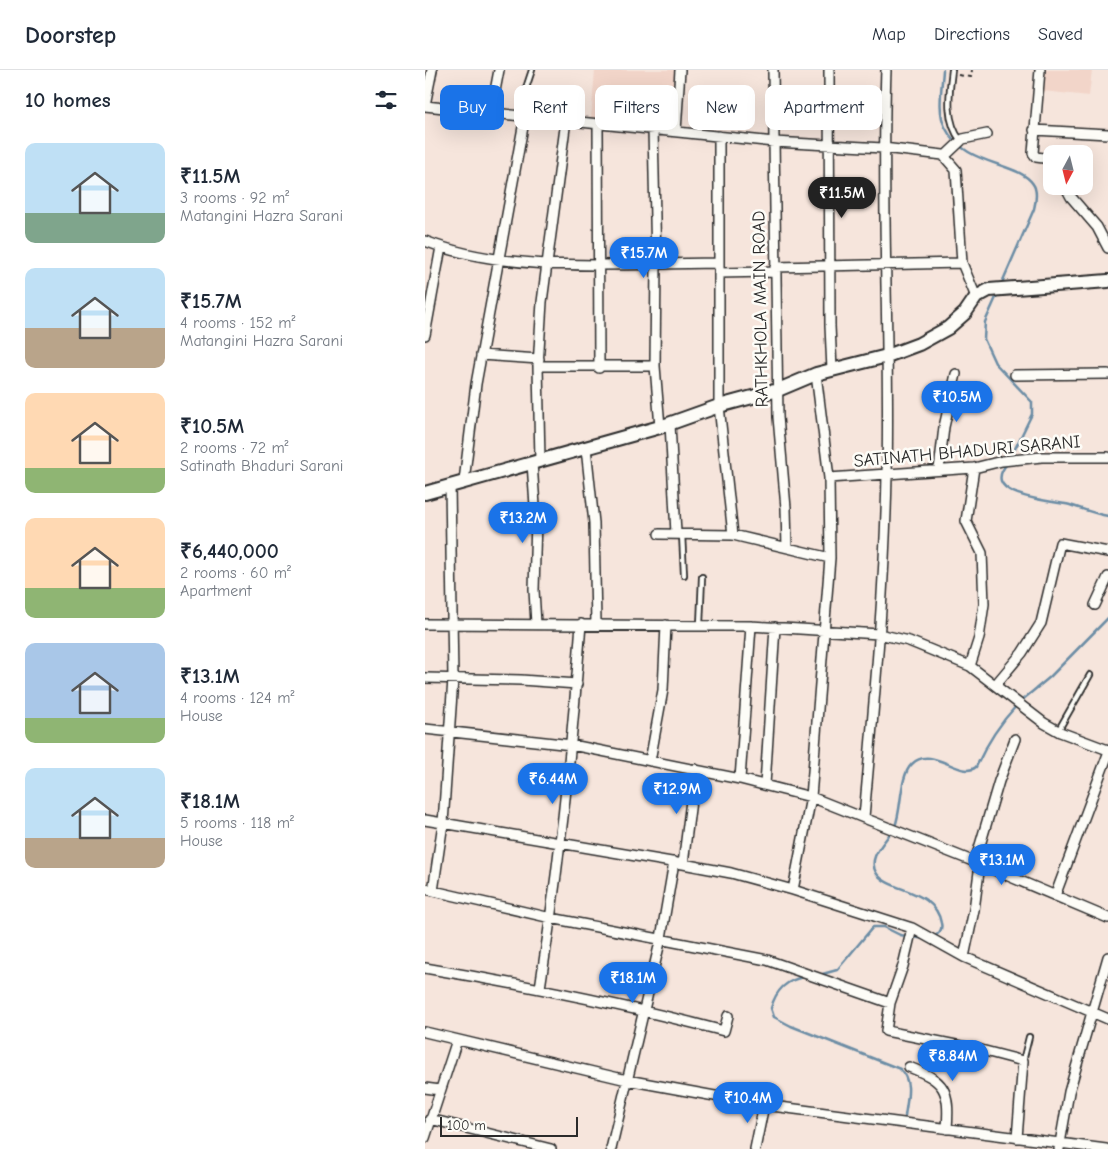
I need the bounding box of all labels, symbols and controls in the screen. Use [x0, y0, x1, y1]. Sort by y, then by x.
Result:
text: Doorstep [25, 21, 116, 49]
text: Map [872, 24, 906, 45]
text: Directions [934, 24, 1010, 45]
text: Saved [1038, 24, 1083, 45]
chip: Buy [440, 85, 504, 130]
chip: Rent [514, 85, 585, 130]
chip: Filters [595, 85, 678, 130]
chip: New [688, 85, 755, 130]
chip: Apartment [765, 85, 882, 130]
icon: filters [372, 86, 400, 114]
text: 10 homes [25, 88, 111, 112]
north arrow [1043, 145, 1093, 195]
map controls [1043, 145, 1093, 195]
icon: home [65, 163, 125, 223]
text: ₹11.5M [180, 164, 240, 188]
pin: ₹11.5M [801, 176, 883, 219]
text: ₹11.5M [819, 184, 865, 202]
text: 3 rooms · 92 m² [180, 189, 289, 207]
text: Matangini Hazra Sarani [180, 207, 343, 225]
street label: RATHKHOLA MAIN ROAD [748, 210, 773, 408]
pin: ₹15.7M [603, 236, 685, 279]
text: ₹15.7M [621, 244, 667, 262]
icon: home [65, 288, 125, 348]
text: ₹15.7M [180, 289, 242, 313]
text: 4 rooms · 152 m² [180, 314, 295, 332]
text: Matangini Hazra Sarani [180, 332, 343, 350]
pin: ₹10.5M [916, 380, 998, 423]
text: ₹10.5M [933, 388, 981, 406]
icon: home [65, 413, 125, 473]
text: ₹10.5M [180, 414, 244, 438]
street label: SATINATH BHADURI SARANI [853, 431, 1081, 472]
text: 2 rooms · 72 m² [180, 439, 289, 457]
text: Satinath Bhaduri Sarani [180, 457, 344, 475]
pin: ₹13.2M [482, 502, 564, 544]
text: ₹13.2M [499, 509, 547, 527]
icon: home [65, 538, 125, 598]
text: ₹6,440,000 [180, 539, 279, 563]
text: 2 rooms · 60 m² [180, 564, 291, 582]
text: Apartment [180, 582, 252, 600]
icon: home [65, 663, 125, 723]
text: ₹13.1M [180, 664, 240, 688]
text: 4 rooms · 124 m² [180, 689, 294, 707]
text: House [180, 707, 223, 725]
pin: ₹6.44M [512, 762, 594, 805]
text: ₹6.44M [529, 770, 577, 788]
pin: ₹12.9M [636, 772, 718, 815]
text: ₹12.9M [653, 780, 701, 798]
icon: home [65, 788, 125, 848]
text: ₹18.1M [180, 789, 240, 813]
text: 5 rooms · 118 m² [180, 814, 294, 832]
text: House [180, 832, 223, 850]
pin: ₹13.1M [961, 844, 1043, 886]
text: ₹13.1M [979, 851, 1025, 869]
pin: ₹18.1M [592, 962, 674, 1004]
text: ₹18.1M [610, 969, 656, 987]
pin: ₹8.84M [912, 1040, 994, 1082]
text: ₹8.84M [929, 1047, 977, 1065]
pin: ₹10.4M [707, 1082, 789, 1124]
text: ₹10.4M [724, 1089, 772, 1107]
scale bar [440, 1114, 577, 1137]
text: 100 m [447, 1117, 486, 1134]

